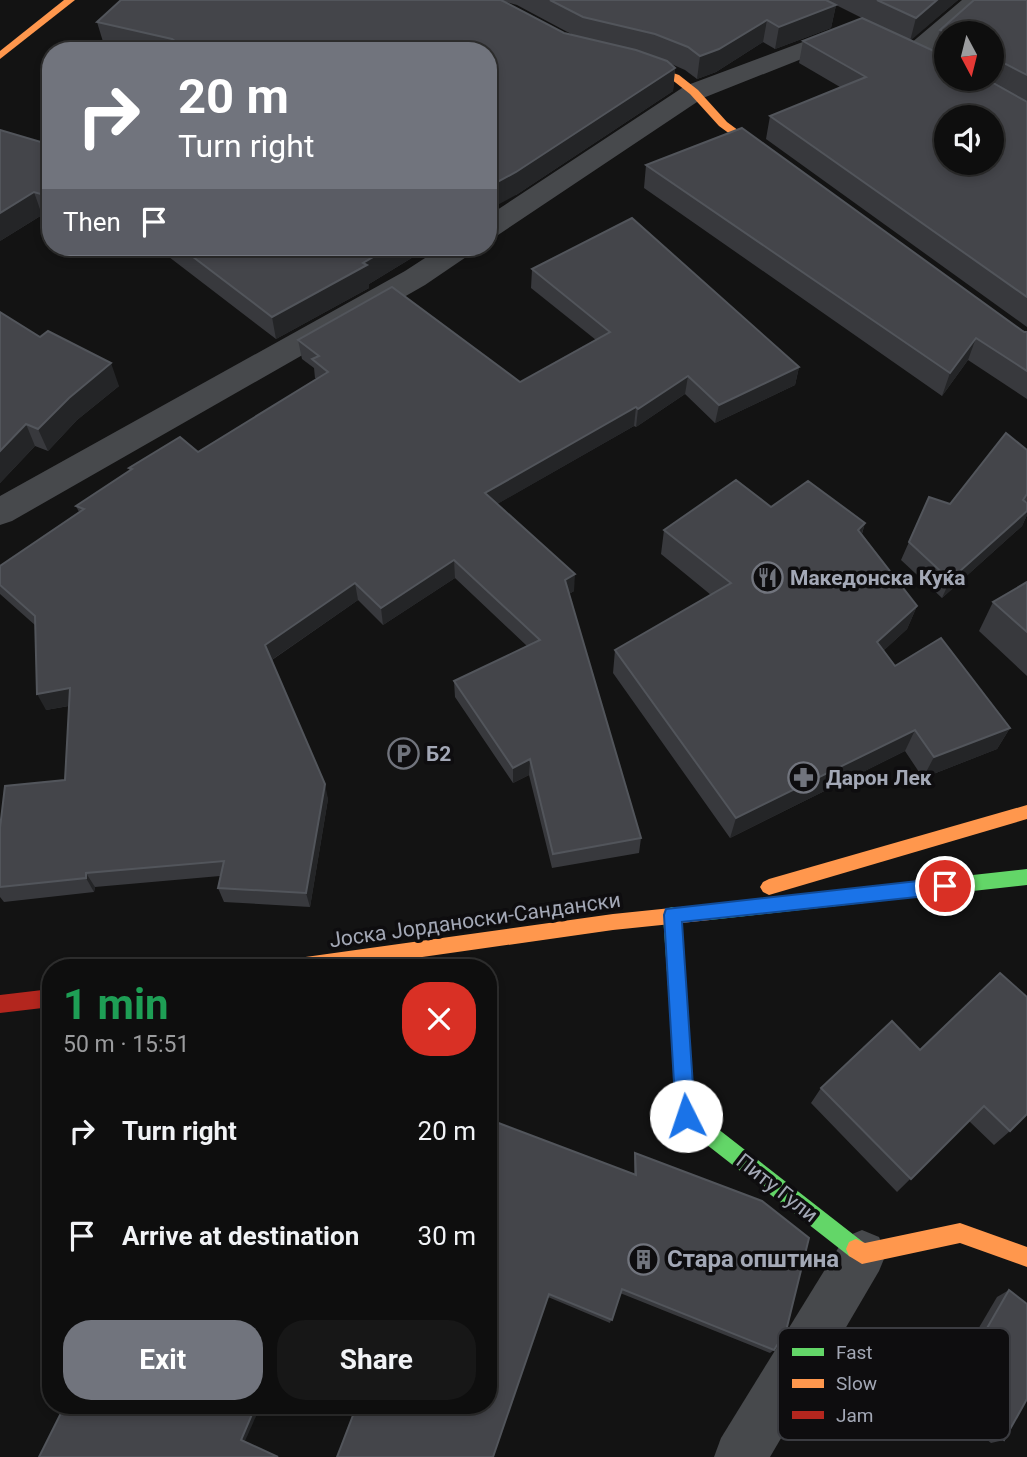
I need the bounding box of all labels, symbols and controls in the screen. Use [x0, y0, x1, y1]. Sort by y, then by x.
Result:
north arrow [934, 21, 1004, 91]
map controls [934, 21, 1004, 175]
text: 20 m [178, 68, 289, 125]
icon: right [63, 70, 154, 161]
button: sound [934, 105, 1004, 175]
text: Turn right [178, 127, 314, 165]
icon: arrive [135, 203, 173, 241]
text: Then [63, 207, 121, 237]
restaurant icon: Македонска Куќа [750, 561, 784, 595]
place label: Македонска Куќа [790, 566, 966, 590]
parking icon: Б2 [386, 737, 420, 771]
place label: Б2 [426, 742, 451, 766]
pharmacy icon: Дарон Лек [786, 761, 820, 795]
place label: Дарон Лек [826, 766, 932, 790]
pin [915, 856, 975, 916]
icon: arrive [926, 867, 964, 905]
street label: Јоска Јорданоски-Сандански [328, 888, 622, 952]
text: 1 min [63, 980, 169, 1029]
button: close [402, 982, 476, 1056]
text: 50 m · 15:51 [63, 1031, 189, 1058]
position arrow [649, 1079, 723, 1153]
icon: right [63, 1112, 101, 1150]
text: Turn right [122, 1116, 237, 1146]
text: 20 m [418, 1116, 476, 1146]
street label: Питу Гули [732, 1149, 822, 1227]
icon: arrive [63, 1217, 101, 1255]
text: Arrive at destination [122, 1221, 359, 1251]
text: 30 m [418, 1221, 476, 1251]
building icon: Стара општина [627, 1242, 661, 1276]
place label: Стара општина [667, 1245, 839, 1273]
button: Exit [63, 1320, 263, 1400]
button: Share [277, 1320, 476, 1400]
legend [778, 1328, 1010, 1440]
text: Fast [836, 1341, 873, 1364]
text: Slow [836, 1372, 877, 1395]
text: Jam [836, 1404, 873, 1427]

